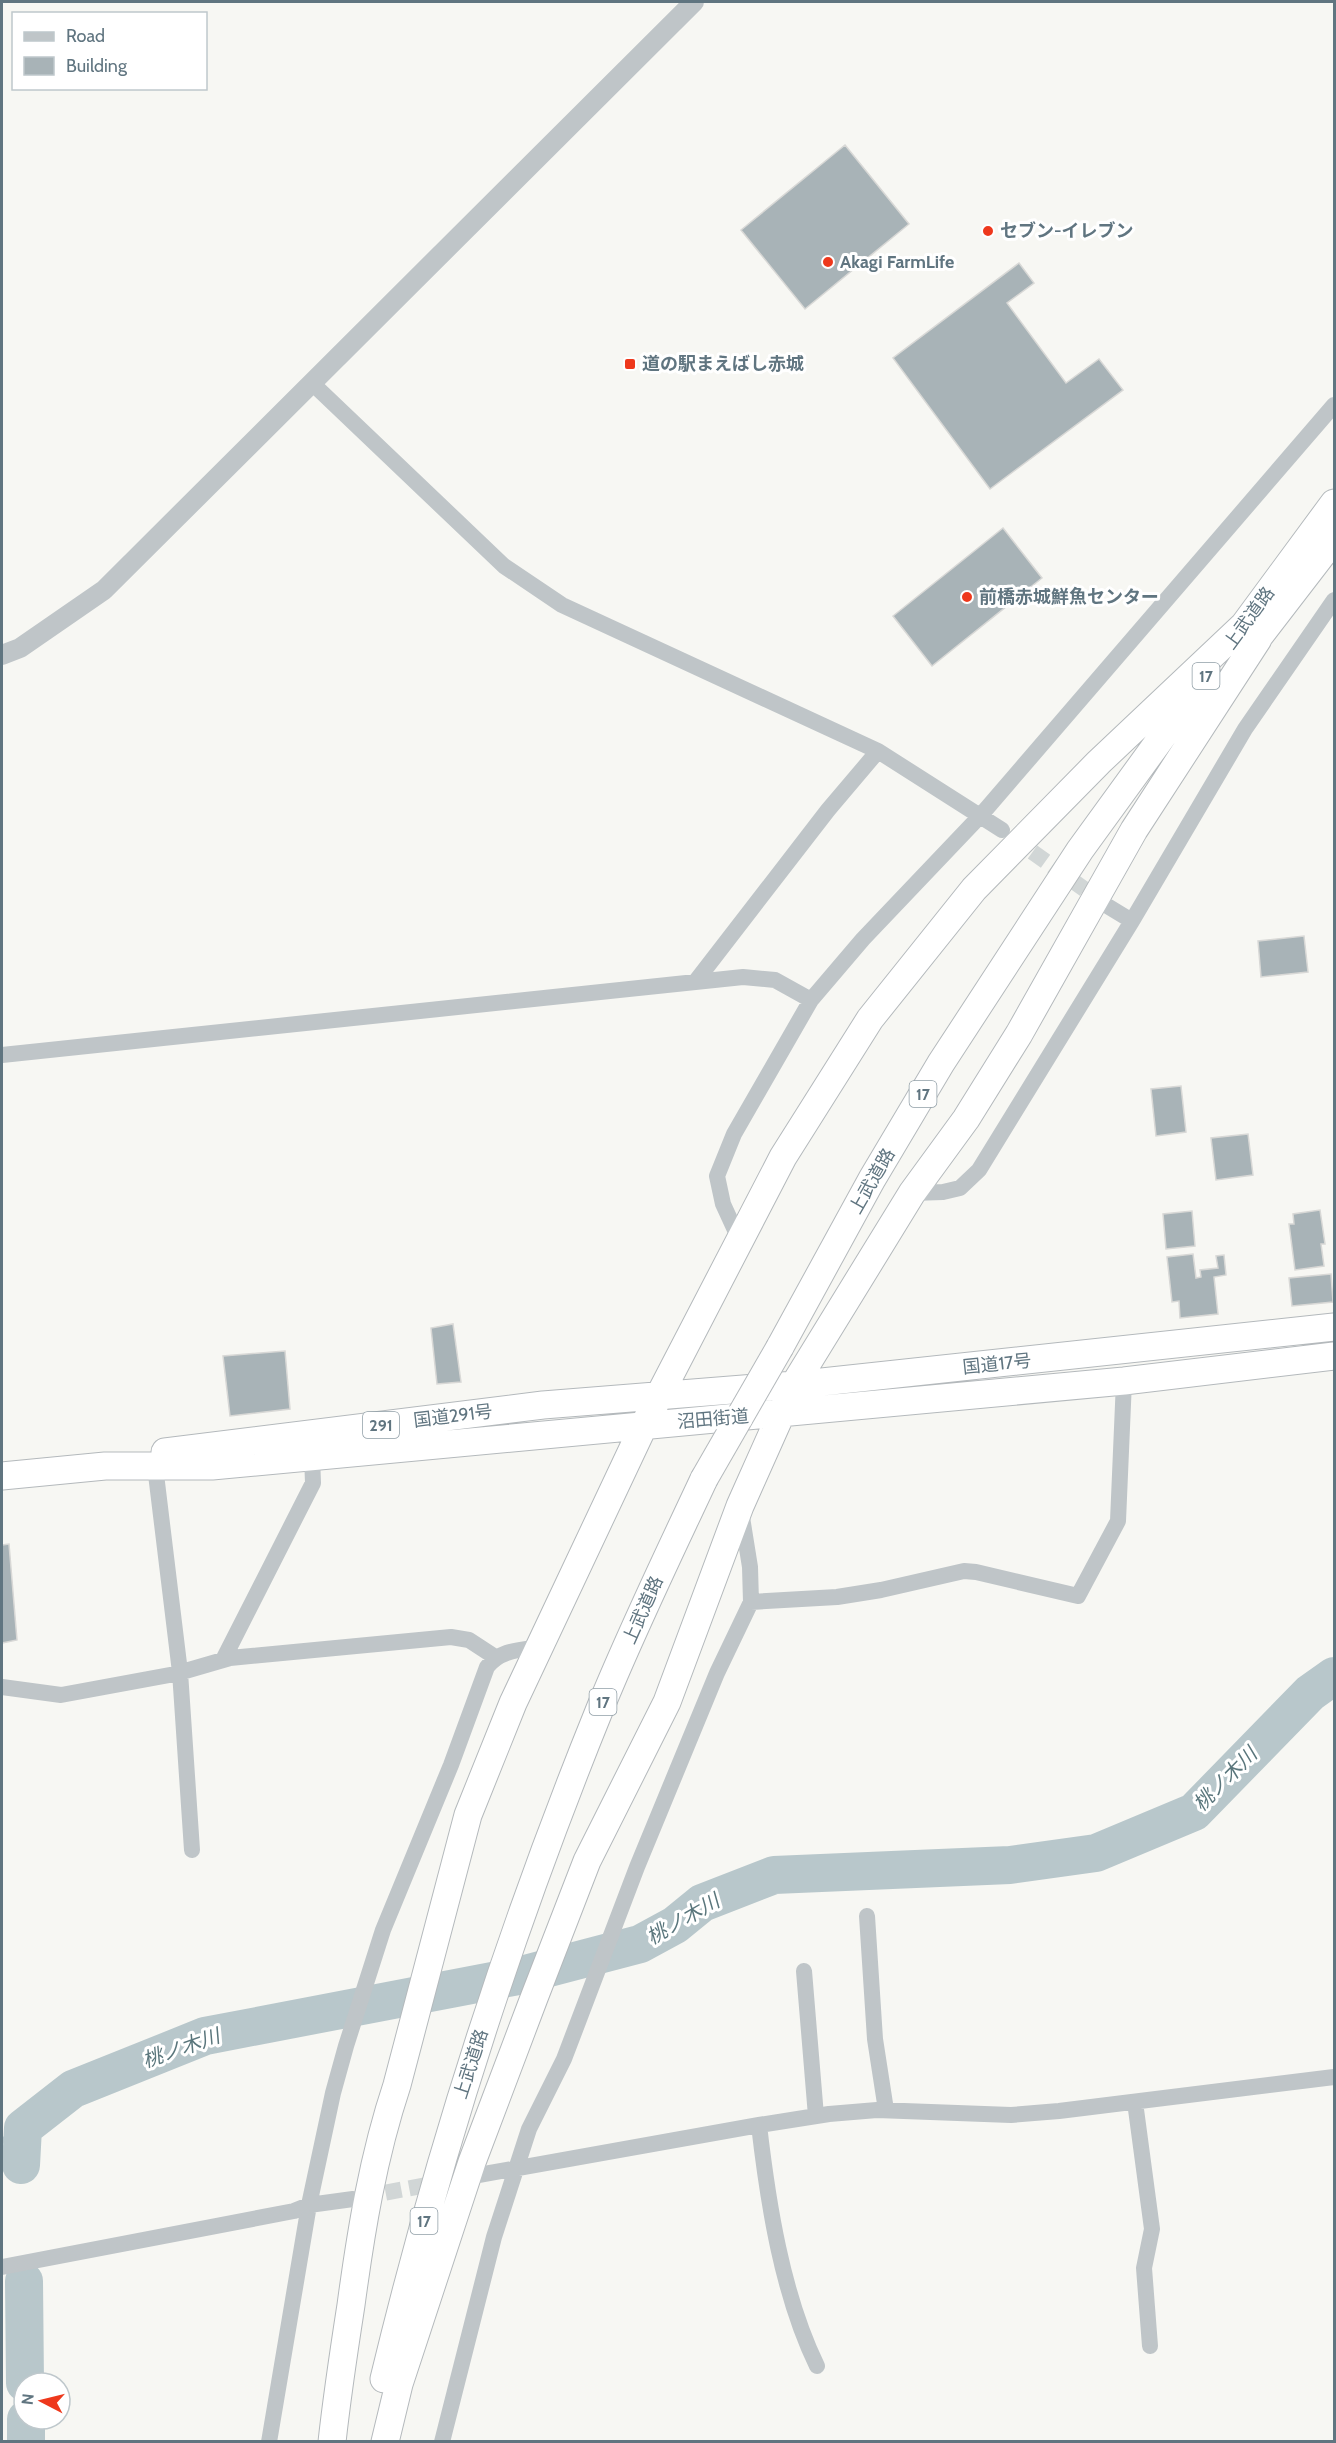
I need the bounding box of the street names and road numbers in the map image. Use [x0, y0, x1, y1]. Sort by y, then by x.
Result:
street label: 上武道路 [1219, 582, 1279, 654]
road number: 17 [1192, 663, 1220, 689]
road number: 17 [910, 1081, 936, 1107]
street label: 上武道路 [844, 1144, 900, 1218]
street label: 国道17号 [962, 1349, 1032, 1379]
street label: 国道291号 [412, 1400, 494, 1432]
street label: 沼田街道 [676, 1405, 750, 1433]
road number: 291 [363, 1412, 399, 1438]
street label: 上武道路 [618, 1573, 668, 1647]
road number: 17 [590, 1689, 616, 1715]
street label: 上武道路 [449, 2026, 493, 2102]
road number: 17 [410, 2208, 438, 2234]

